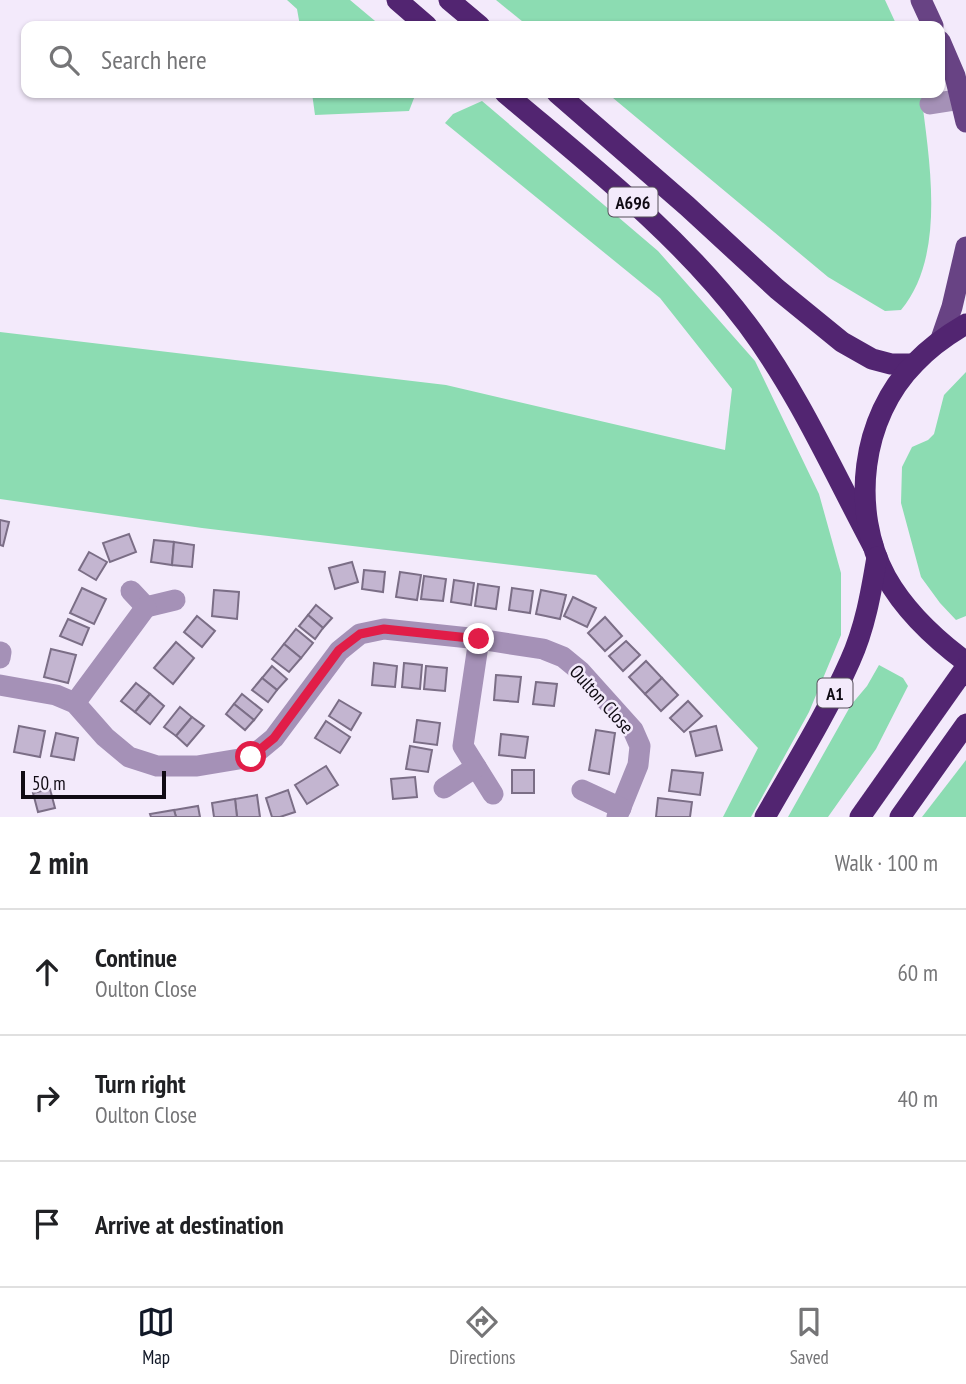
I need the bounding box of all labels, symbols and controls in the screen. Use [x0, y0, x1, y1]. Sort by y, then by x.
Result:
search box [21, 21, 945, 98]
icon: search [45, 41, 83, 79]
text: Search here [101, 43, 207, 76]
road number: A696 [608, 188, 658, 216]
route end [463, 623, 494, 654]
street label: Oulton Close [565, 660, 639, 738]
road number: A1 [818, 678, 852, 708]
route start [235, 741, 266, 772]
scale bar [21, 768, 166, 800]
text: 50 m [32, 771, 66, 795]
text: 2 min [28, 843, 89, 882]
text: Walk · 100 m [835, 848, 938, 877]
text: Continue [95, 941, 177, 974]
icon: ahead [28, 953, 66, 991]
text: 60 m [897, 958, 938, 987]
text: Oulton Close [95, 974, 197, 1003]
text: Turn right [95, 1067, 186, 1100]
icon: right [28, 1079, 66, 1117]
text: 40 m [897, 1084, 938, 1113]
text: Oulton Close [95, 1100, 197, 1129]
icon: arrive [28, 1205, 66, 1243]
text: Arrive at destination [95, 1208, 284, 1241]
tab: Map [137, 1303, 175, 1369]
tab: Directions [449, 1303, 515, 1369]
tab: Saved [790, 1303, 829, 1369]

